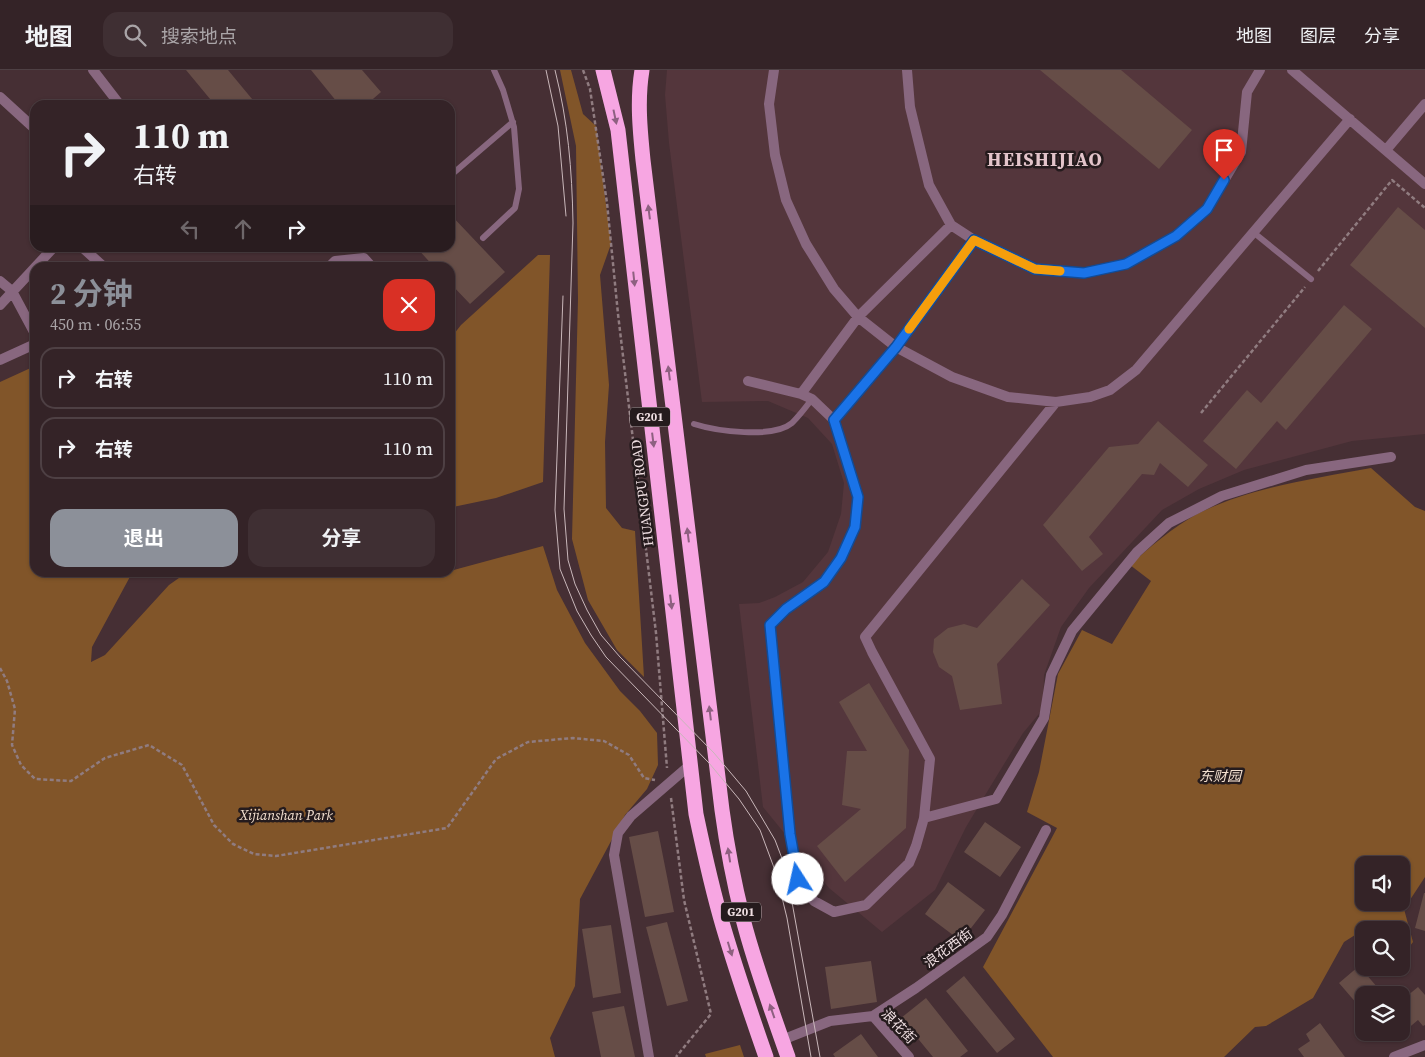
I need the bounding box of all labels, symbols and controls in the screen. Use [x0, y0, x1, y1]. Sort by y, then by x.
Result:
search box [103, 12, 453, 57]
text: 地图 [25, 20, 73, 53]
icon: search [121, 21, 149, 49]
text: 搜索地点 [161, 23, 237, 49]
text: 地图 [1236, 23, 1272, 48]
text: 图层 [1300, 23, 1336, 48]
text: 分享 [1364, 23, 1400, 48]
one-way arrow [611, 110, 619, 125]
text: 110 m [133, 112, 229, 160]
icon: right [50, 120, 115, 185]
pin [1203, 129, 1245, 180]
icon: arrive [1210, 136, 1238, 164]
district label: HEISHIJIAO [987, 146, 1103, 172]
text: 右转 [133, 160, 177, 190]
one-way arrow [645, 204, 653, 220]
icon: left [176, 215, 204, 243]
icon: ahead [229, 215, 257, 243]
icon: right [282, 215, 310, 243]
one-way arrow [630, 271, 638, 287]
text: 2 分钟 [50, 273, 133, 314]
button: close [383, 279, 435, 331]
text: 450 m · 06:55 [50, 313, 141, 335]
icon: right [52, 364, 80, 392]
text: 110 m [383, 365, 433, 391]
one-way arrow [665, 365, 673, 381]
text: 右转 [95, 366, 133, 392]
road number: G201 [630, 408, 670, 427]
one-way arrow [649, 432, 657, 448]
icon: right [52, 434, 80, 462]
text: 110 m [383, 435, 433, 461]
text: 右转 [95, 436, 133, 462]
street label: HUANGPU ROAD [626, 438, 658, 547]
button: 退出 [50, 509, 238, 567]
button: 分享 [248, 509, 435, 567]
one-way arrow [684, 526, 692, 542]
one-way arrow [667, 594, 675, 610]
one-way arrow [706, 705, 714, 721]
park label: 东财园 [1199, 766, 1243, 786]
park label: Xijianshan Park [238, 805, 333, 825]
one-way arrow [724, 846, 732, 862]
position arrow [771, 852, 823, 904]
map controls [1355, 856, 1410, 1041]
button: sound [1355, 856, 1410, 911]
road number: G201 [721, 902, 761, 922]
button: search [1355, 921, 1410, 976]
street label: 浪花西街 [919, 923, 977, 973]
one-way arrow [726, 942, 734, 957]
button: layers [1355, 986, 1410, 1041]
one-way arrow [768, 1003, 776, 1018]
street label: 浪花街 [877, 1004, 921, 1048]

